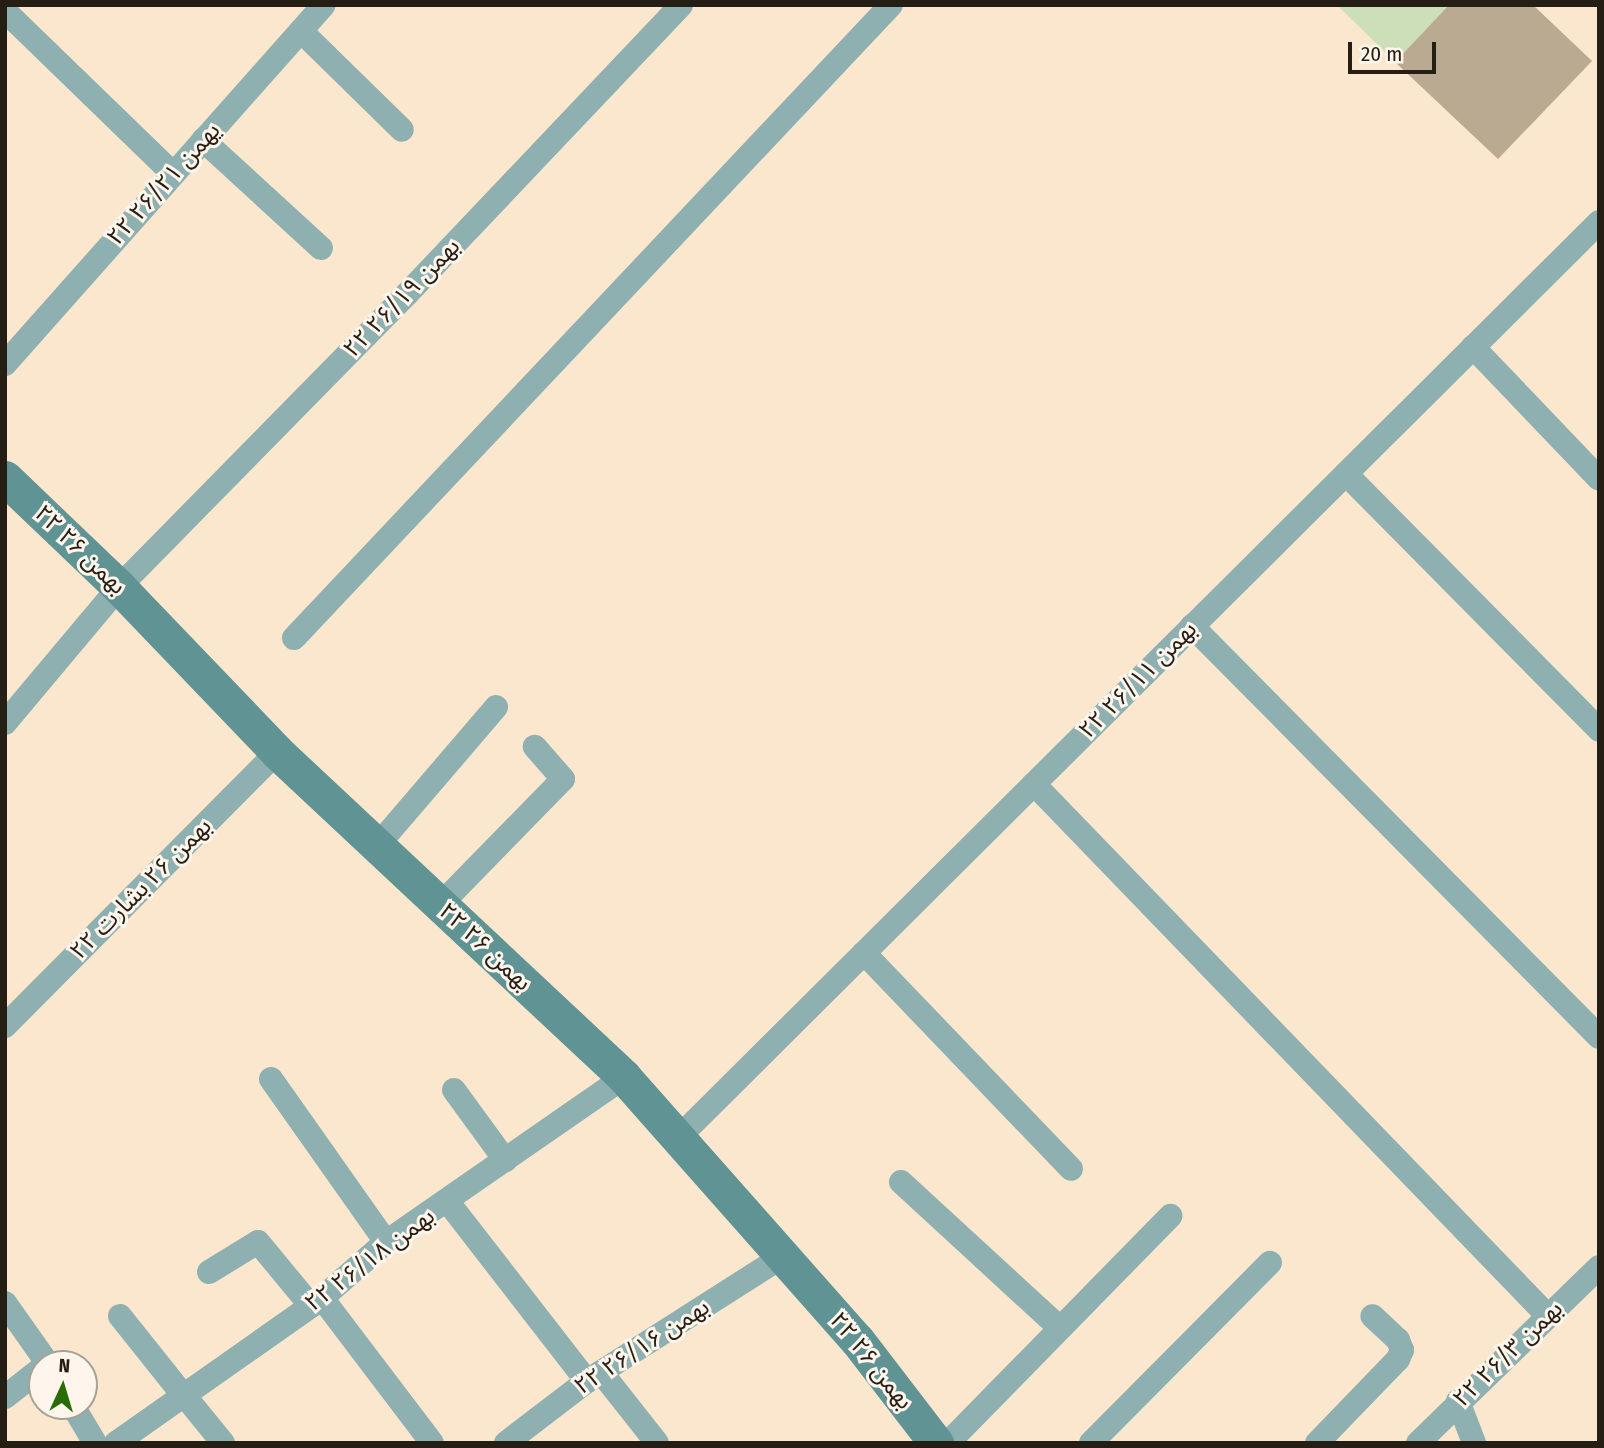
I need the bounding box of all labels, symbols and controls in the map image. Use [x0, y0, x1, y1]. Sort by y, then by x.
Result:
scale bar [1352, 28, 1440, 72]
text: 20 m [1361, 41, 1402, 67]
street label: ۲۲ یهمن ۲۶/۲۱ [101, 117, 227, 251]
street label: ۲۲ بهمن ۲۶/۱۹ [338, 232, 466, 364]
street label: ۲۲ بهمن ۲۶ [28, 499, 132, 601]
street label: ۲۲ بهمن ۲۶/۱۱ [1073, 615, 1203, 745]
street label: بهمن ۲۶ بشارت ۲۲ [64, 812, 218, 966]
street label: ۲۲ بهمن ۲۶ [433, 897, 537, 997]
street label: ۲۲ بهمن ۲۶/۱۸ [299, 1202, 441, 1318]
street label: ۲۲ بهمن ۲۶/۱۶ [569, 1293, 715, 1401]
street label: ۲۲ بهمن ۲۶/۳ [1447, 1295, 1569, 1413]
street label: ۲۲ بهمن ۲۶ [823, 1307, 919, 1415]
north arrow [28, 1350, 98, 1420]
text: N [58, 1354, 71, 1377]

